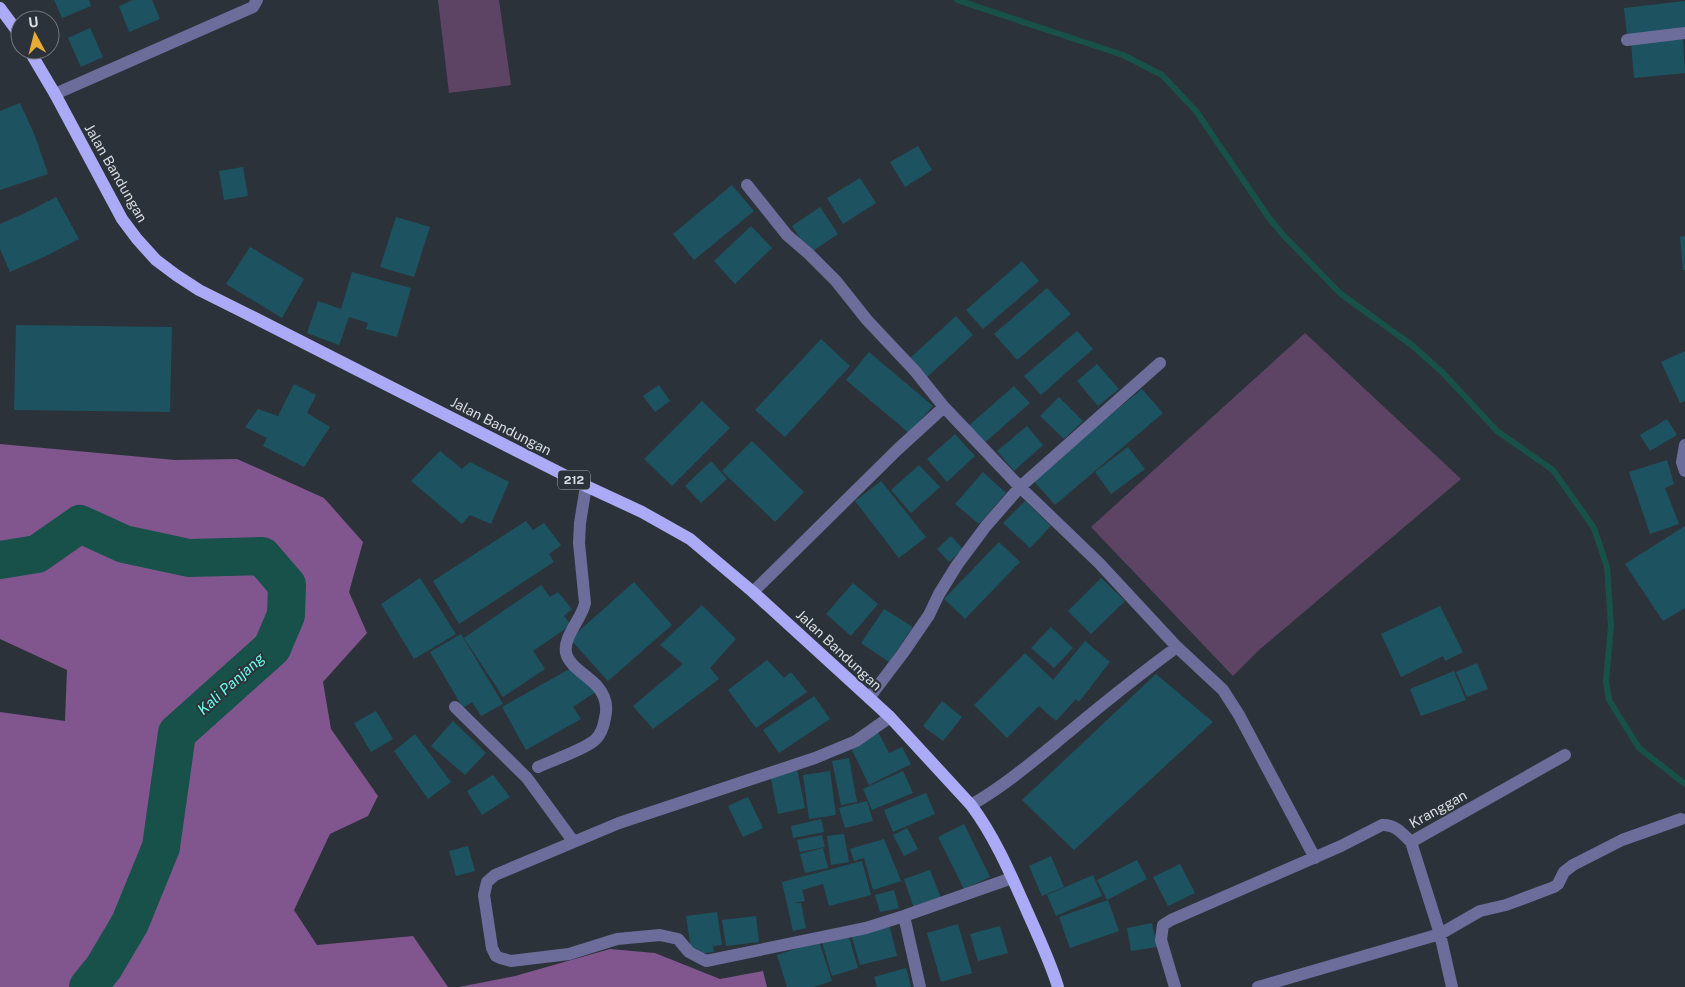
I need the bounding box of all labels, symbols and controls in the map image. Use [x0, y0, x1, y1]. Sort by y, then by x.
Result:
north arrow [10, 10, 60, 60]
text: U [27, 14, 39, 31]
street label: Jalan Bandungan [81, 121, 151, 225]
street label: Jalan Bandungan [448, 394, 554, 458]
road number: 212 [558, 470, 590, 490]
street label: Jalan Bandungan [793, 606, 885, 694]
water label: Kali Panjang [194, 649, 268, 718]
street label: Kranggan [1406, 787, 1470, 831]

